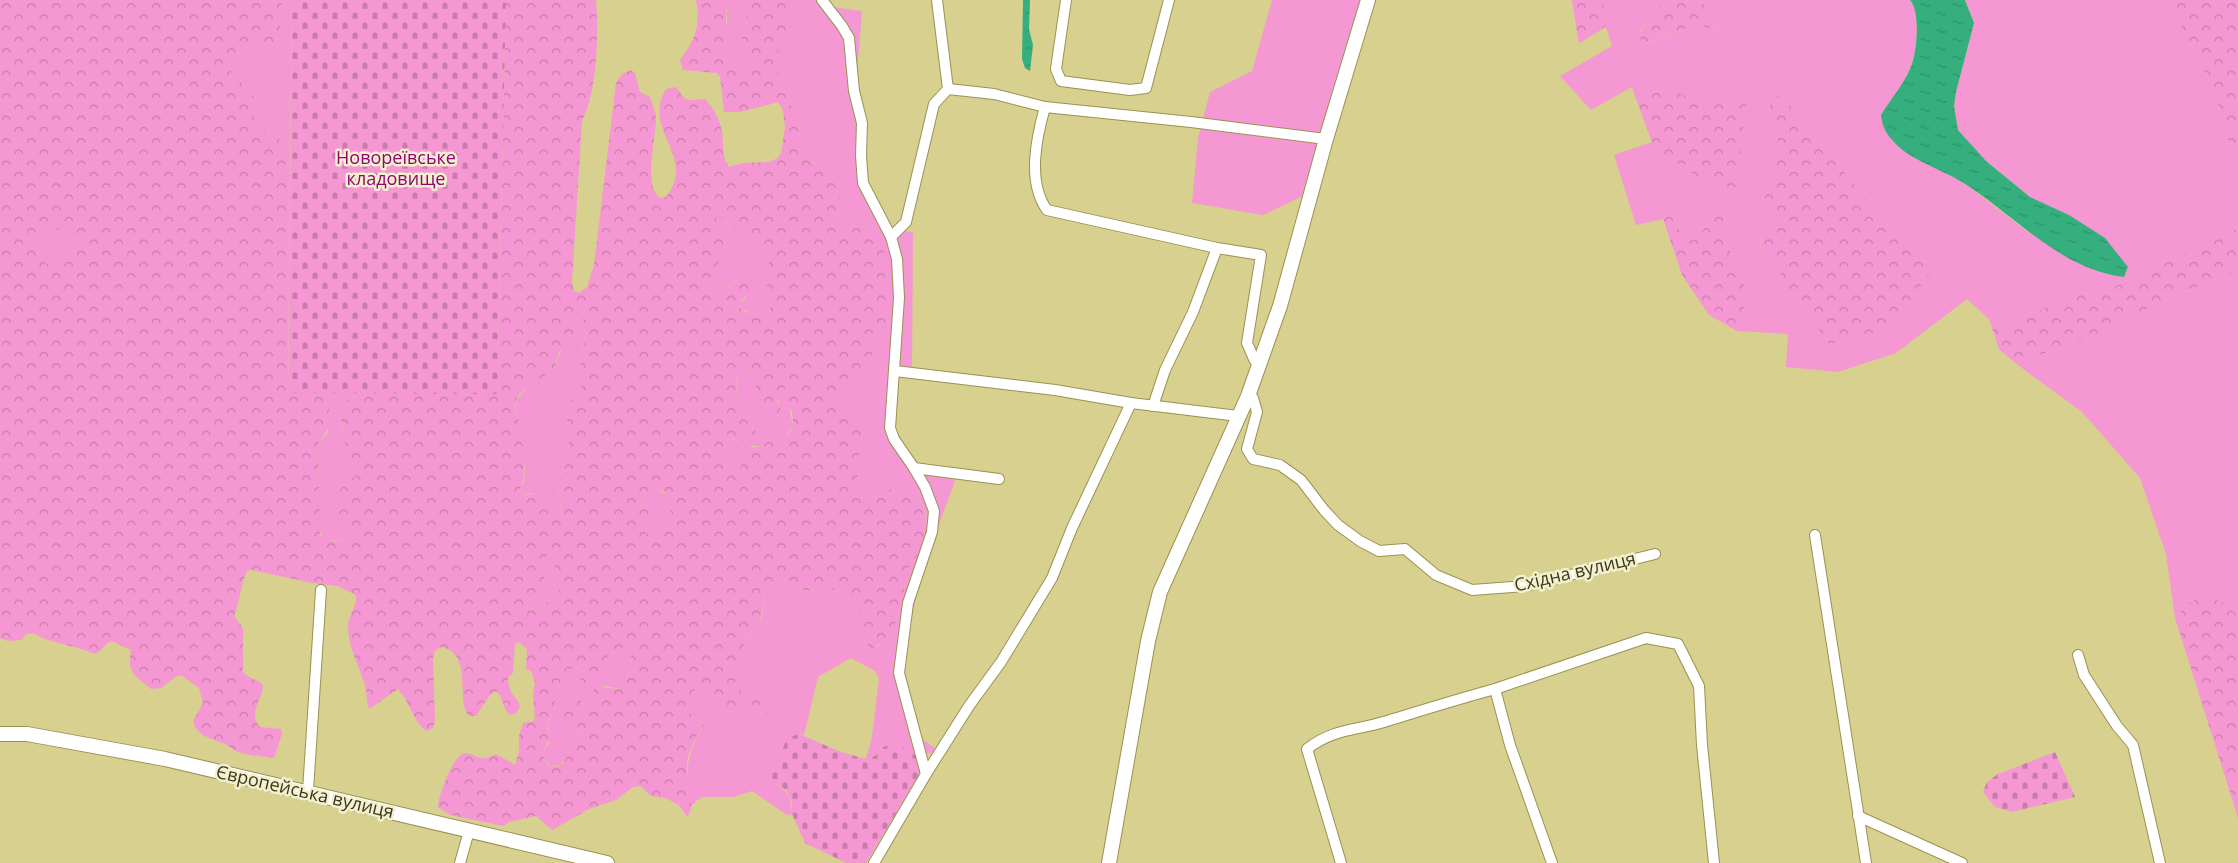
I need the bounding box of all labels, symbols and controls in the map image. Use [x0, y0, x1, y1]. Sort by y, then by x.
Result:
park label: Новореївське кладовище [336, 145, 456, 190]
street label: Східна вулиця [1512, 545, 1638, 597]
street label: Європейська вулиця [214, 759, 397, 823]

